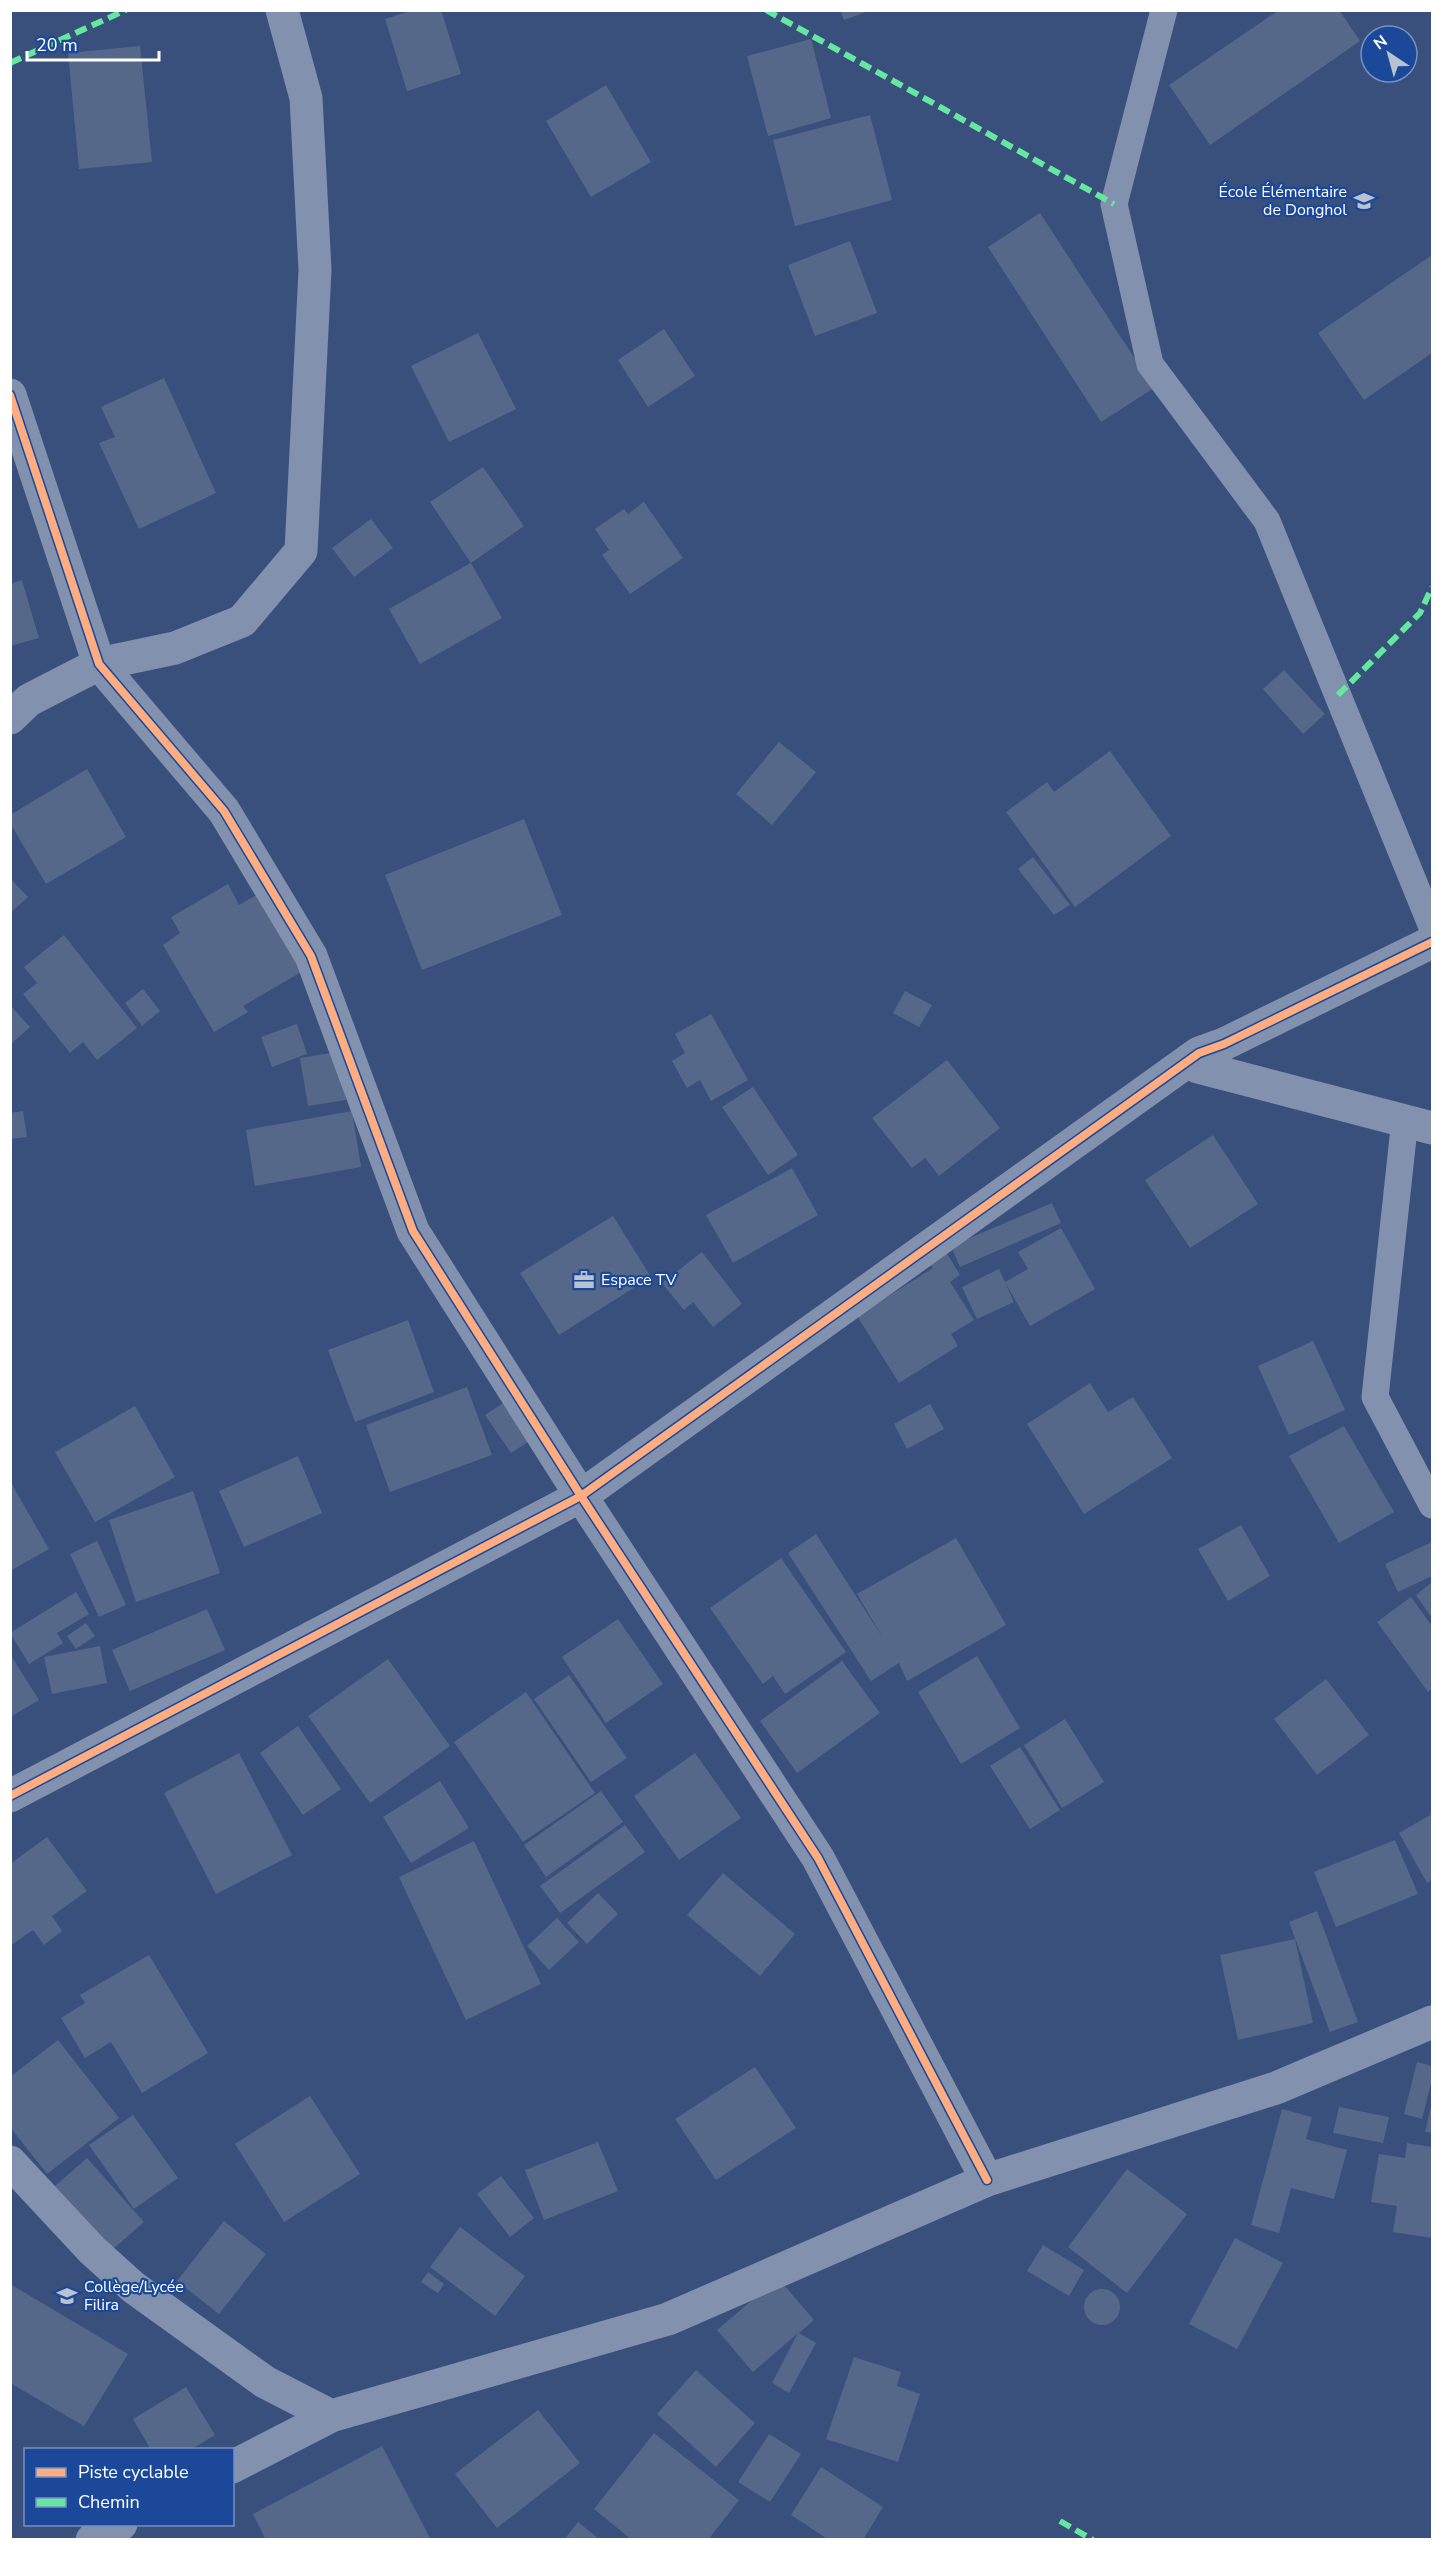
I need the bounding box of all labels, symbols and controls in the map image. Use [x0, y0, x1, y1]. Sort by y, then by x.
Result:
scale bar [27, 24, 159, 62]
north arrow [1359, 24, 1419, 84]
text: N [1369, 30, 1392, 55]
text: 20 m [36, 33, 78, 57]
place label: École Élémentaire de Donghol [1219, 181, 1347, 221]
school or university icon: École Élémentaire de Donghol [1352, 189, 1376, 213]
office icon: Espace TV [572, 1268, 596, 1292]
place label: Espace TV [601, 1269, 677, 1291]
place label: Collège/Lycée Filira [84, 2276, 184, 2316]
school or university icon: Collège/Lycée Filira [55, 2284, 79, 2308]
legend [24, 2448, 234, 2526]
text: Piste cyclable [78, 2460, 189, 2484]
text: Chemin [78, 2490, 140, 2514]

